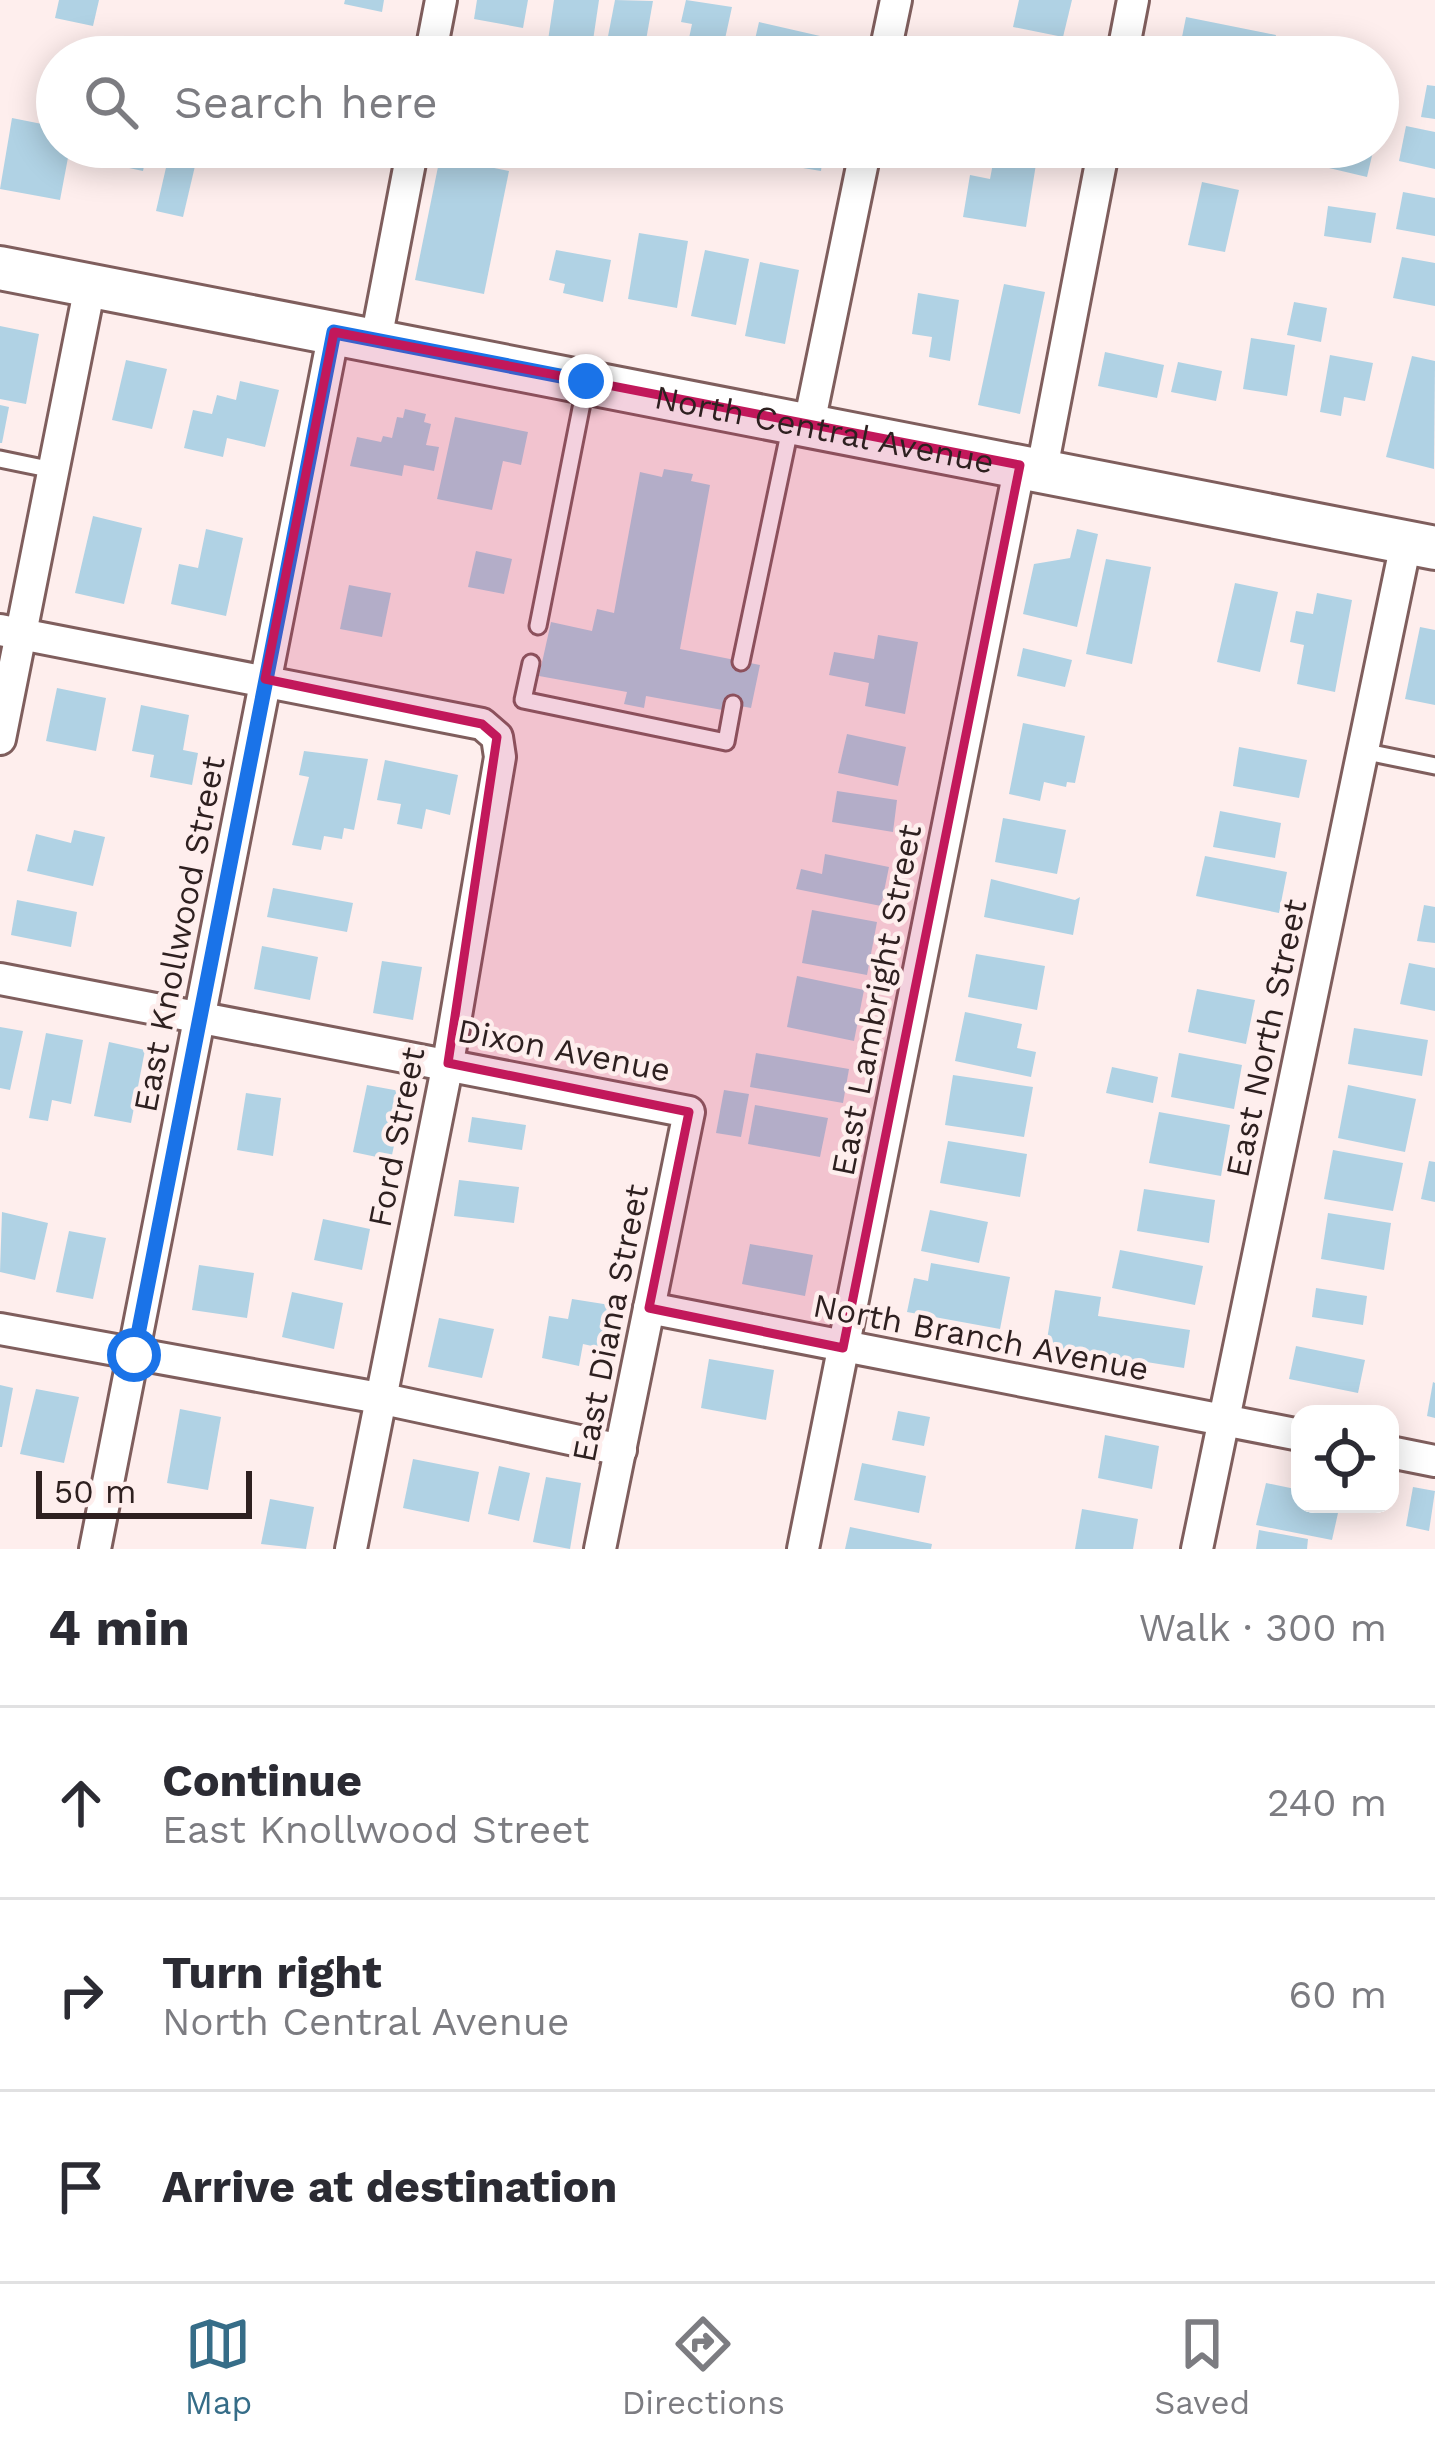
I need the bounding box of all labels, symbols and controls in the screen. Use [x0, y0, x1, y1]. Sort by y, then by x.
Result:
search box [36, 36, 1399, 168]
icon: search [78, 69, 144, 135]
text: Search here [174, 76, 438, 129]
route end [559, 354, 613, 408]
street label: North Central Avenue [651, 377, 997, 481]
street label: East Knollwood Street [125, 753, 233, 1115]
street label: East Lambright Street [823, 821, 929, 1179]
street label: East North Street [1217, 895, 1315, 1181]
street label: Dixon Avenue [454, 1010, 674, 1090]
street label: Ford Street [359, 1044, 433, 1230]
street label: East Diana Street [564, 1181, 656, 1465]
street label: North Branch Avenue [810, 1285, 1152, 1389]
route start [107, 1328, 161, 1382]
map controls [1291, 1405, 1399, 1513]
button: locate [1291, 1405, 1399, 1513]
scale bar [36, 1465, 252, 1518]
text: 50 m [54, 1472, 136, 1511]
text: 4 min [48, 1598, 190, 1657]
text: Walk · 300 m [1139, 1605, 1387, 1650]
text: Continue [162, 1754, 362, 1807]
icon: ahead [48, 1770, 114, 1836]
text: 240 m [1267, 1780, 1387, 1825]
text: East Knollwood Street [162, 1807, 589, 1852]
text: Turn right [162, 1946, 382, 1999]
icon: right [48, 1962, 114, 2028]
text: 60 m [1289, 1972, 1387, 2017]
text: North Central Avenue [162, 1999, 569, 2044]
icon: arrive [48, 2154, 114, 2220]
text: Arrive at destination [162, 2160, 617, 2213]
tab: Map [185, 2311, 252, 2422]
tab: Directions [622, 2311, 785, 2422]
tab: Saved [1154, 2311, 1250, 2422]

